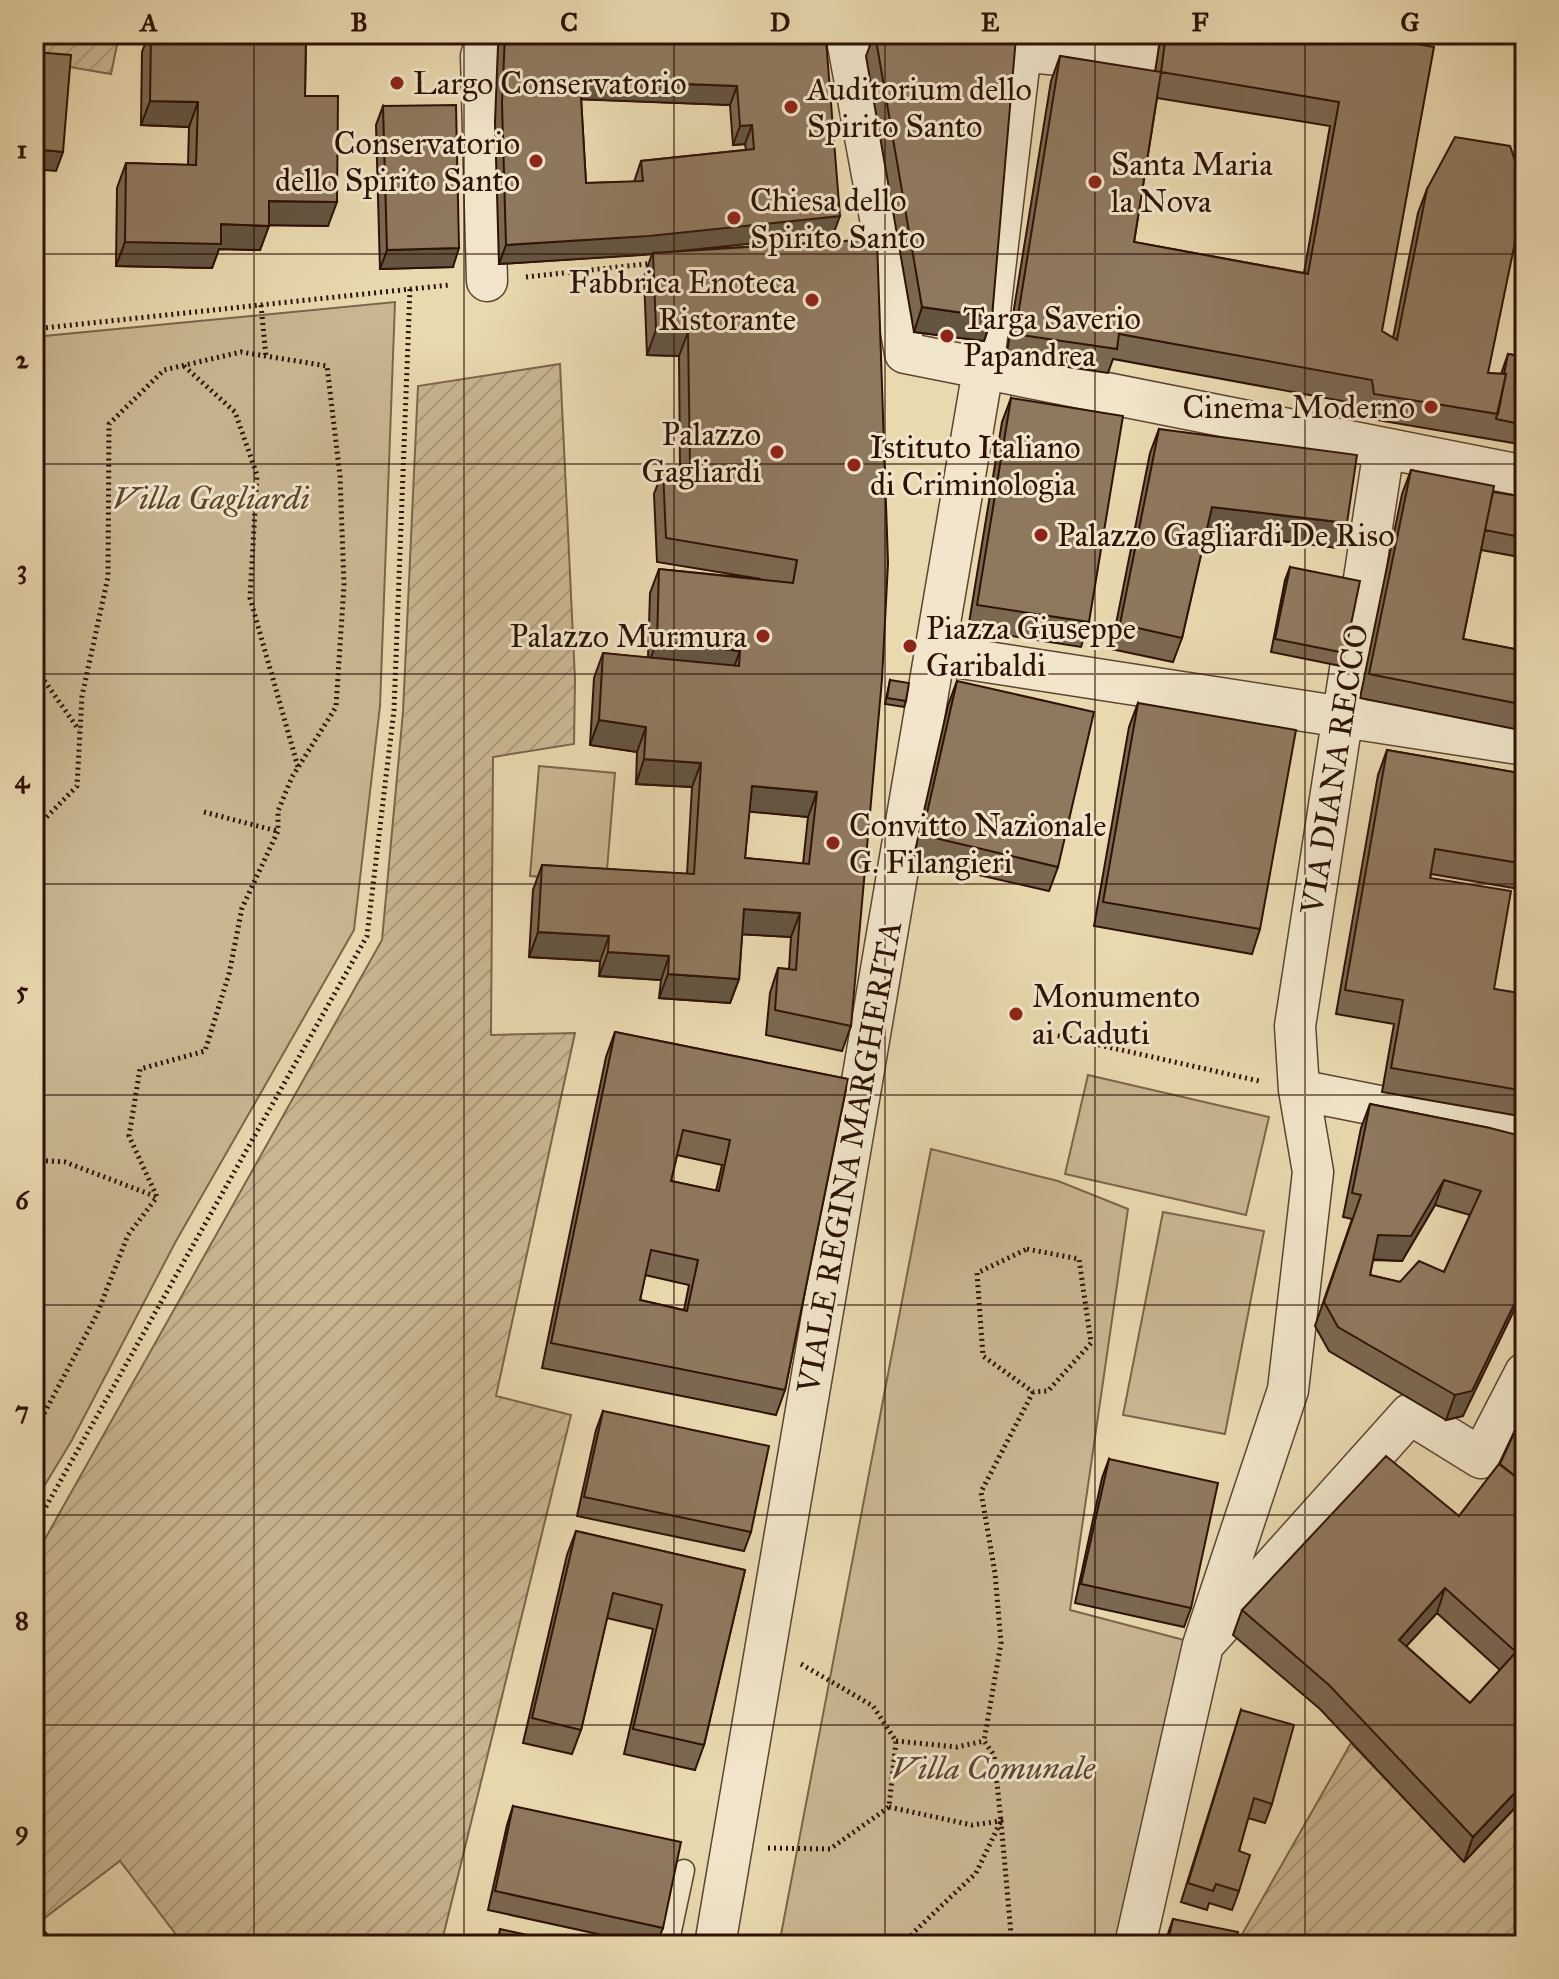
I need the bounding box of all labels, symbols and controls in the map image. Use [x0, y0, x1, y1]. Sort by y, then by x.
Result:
text: A [138, 6, 158, 38]
text: B [350, 6, 368, 38]
text: C [560, 6, 578, 38]
text: D [770, 6, 790, 38]
text: E [981, 6, 1000, 38]
text: F [1192, 6, 1209, 38]
text: G [1400, 6, 1420, 38]
place label: Largo Conservatorio [413, 64, 687, 103]
place label: Auditorium dello Spirito Santo [805, 70, 1032, 146]
marker: Largo Conservatorio [388, 74, 406, 92]
marker: Auditorium dello Spirito Santo [782, 98, 800, 116]
place label: Conservatorio dello Spirito Santo [275, 124, 520, 200]
text: 1 [17, 133, 27, 165]
place label: Santa Maria la Nova [1111, 145, 1273, 221]
marker: Conservatorio dello Spirito Santo [527, 152, 545, 170]
marker: Santa Maria la Nova [1086, 173, 1104, 191]
place label: Chiesa dello Spirito Santo [750, 181, 925, 257]
marker: Chiesa dello Spirito Santo [725, 209, 743, 227]
place label: Fabbrica Enoteca Ristorante [569, 263, 796, 339]
marker: Fabbrica Enoteca Ristorante [803, 291, 821, 309]
place label: Targa Saverio Papandrea [963, 299, 1141, 375]
marker: Targa Saverio Papandrea [938, 327, 956, 345]
text: 2 [16, 343, 30, 375]
place label: Cinema Moderno [1182, 388, 1415, 427]
marker: Cinema Moderno [1422, 398, 1440, 416]
place label: Palazzo Gagliardi [641, 415, 761, 491]
place label: Istituto Italiano di Criminologia [870, 428, 1081, 504]
marker: Palazzo Gagliardi [768, 443, 786, 461]
marker: Istituto Italiano di Criminologia [845, 456, 863, 474]
park label: Villa Gagliardi [112, 479, 310, 518]
place label: Palazzo Gagliardi De Riso [1057, 516, 1395, 555]
marker: Palazzo Gagliardi De Riso [1032, 526, 1050, 544]
text: 3 [17, 553, 27, 585]
place label: Piazza Giuseppe Garibaldi [926, 609, 1136, 685]
place label: Palazzo Murmura [510, 617, 747, 656]
street label: VIA DIANA RECCO [1292, 621, 1377, 918]
marker: Palazzo Murmura [754, 627, 772, 645]
marker: Piazza Giuseppe Garibaldi [901, 637, 919, 655]
text: 4 [15, 763, 31, 795]
place label: Convitto Nazionale G. Filangieri [849, 806, 1106, 882]
marker: Convitto Nazionale G. Filangieri [824, 834, 842, 852]
street label: VIALE REGINA MARGHERITA [789, 918, 910, 1397]
text: 5 [16, 974, 29, 1006]
place label: Monumento ai Caduti [1032, 977, 1200, 1053]
marker: Monumento ai Caduti [1007, 1005, 1025, 1023]
text: 6 [15, 1184, 30, 1216]
text: 7 [15, 1394, 29, 1426]
text: 8 [15, 1604, 29, 1636]
park label: Villa Comunale [891, 1749, 1096, 1788]
text: 9 [15, 1814, 29, 1846]

